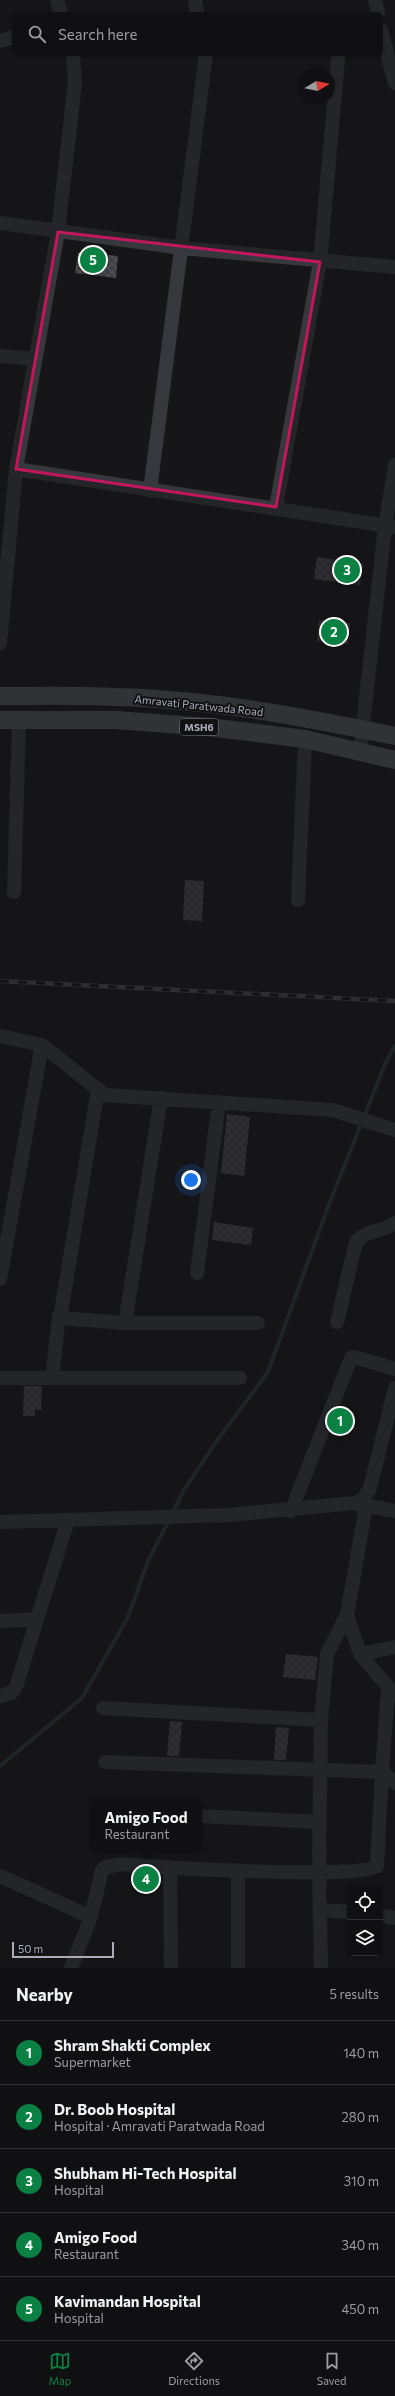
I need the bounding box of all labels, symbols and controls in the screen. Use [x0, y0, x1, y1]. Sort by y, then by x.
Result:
search box [12, 12, 383, 56]
icon: search [26, 23, 48, 45]
text: Search here [58, 25, 137, 43]
north arrow [299, 68, 335, 104]
pin: 5 [80, 245, 106, 275]
pin: 3 [334, 555, 360, 585]
pin: 2 [321, 617, 347, 647]
street label: Amravati Paratwada Road [134, 692, 264, 718]
road number: MSH6 [180, 719, 218, 735]
your location [181, 1170, 201, 1190]
pin: 1 [327, 1406, 353, 1436]
popup [90, 1799, 202, 1851]
text: Amigo Food [104, 1808, 188, 1826]
text: Restaurant [104, 1826, 169, 1842]
pin: 4 [133, 1864, 159, 1894]
map controls [347, 1884, 383, 1956]
button: locate [347, 1884, 383, 1920]
button: layers [347, 1920, 383, 1956]
scale bar [12, 1940, 114, 1959]
text: 50 m [18, 1942, 43, 1955]
text: Nearby [16, 1984, 73, 2005]
text: 5 results [329, 1986, 379, 2002]
text: Shram Shakti Complex [54, 2036, 211, 2054]
text: 1 [26, 2045, 32, 2061]
text: 140 m [343, 2045, 379, 2061]
text: Supermarket [54, 2054, 131, 2070]
text: Dr. Boob Hospital [54, 2100, 175, 2118]
text: 2 [25, 2109, 33, 2125]
text: 280 m [342, 2109, 379, 2125]
text: Hospital · Amravati Paratwada Road [54, 2118, 265, 2134]
text: Shubham Hi-Tech Hospital [54, 2164, 237, 2182]
text: 3 [25, 2173, 33, 2189]
text: 310 m [344, 2173, 379, 2189]
text: Hospital [54, 2182, 104, 2198]
text: Amigo Food [54, 2228, 137, 2246]
text: 4 [25, 2237, 33, 2253]
text: 340 m [341, 2237, 379, 2253]
text: Restaurant [54, 2246, 119, 2262]
text: Kavimandan Hospital [54, 2292, 201, 2310]
text: 5 [25, 2301, 33, 2317]
text: 450 m [341, 2301, 379, 2317]
text: Hospital [54, 2310, 104, 2326]
tab: Map [49, 2350, 71, 2387]
tab: Directions [168, 2350, 220, 2387]
tab: Saved [317, 2350, 346, 2387]

